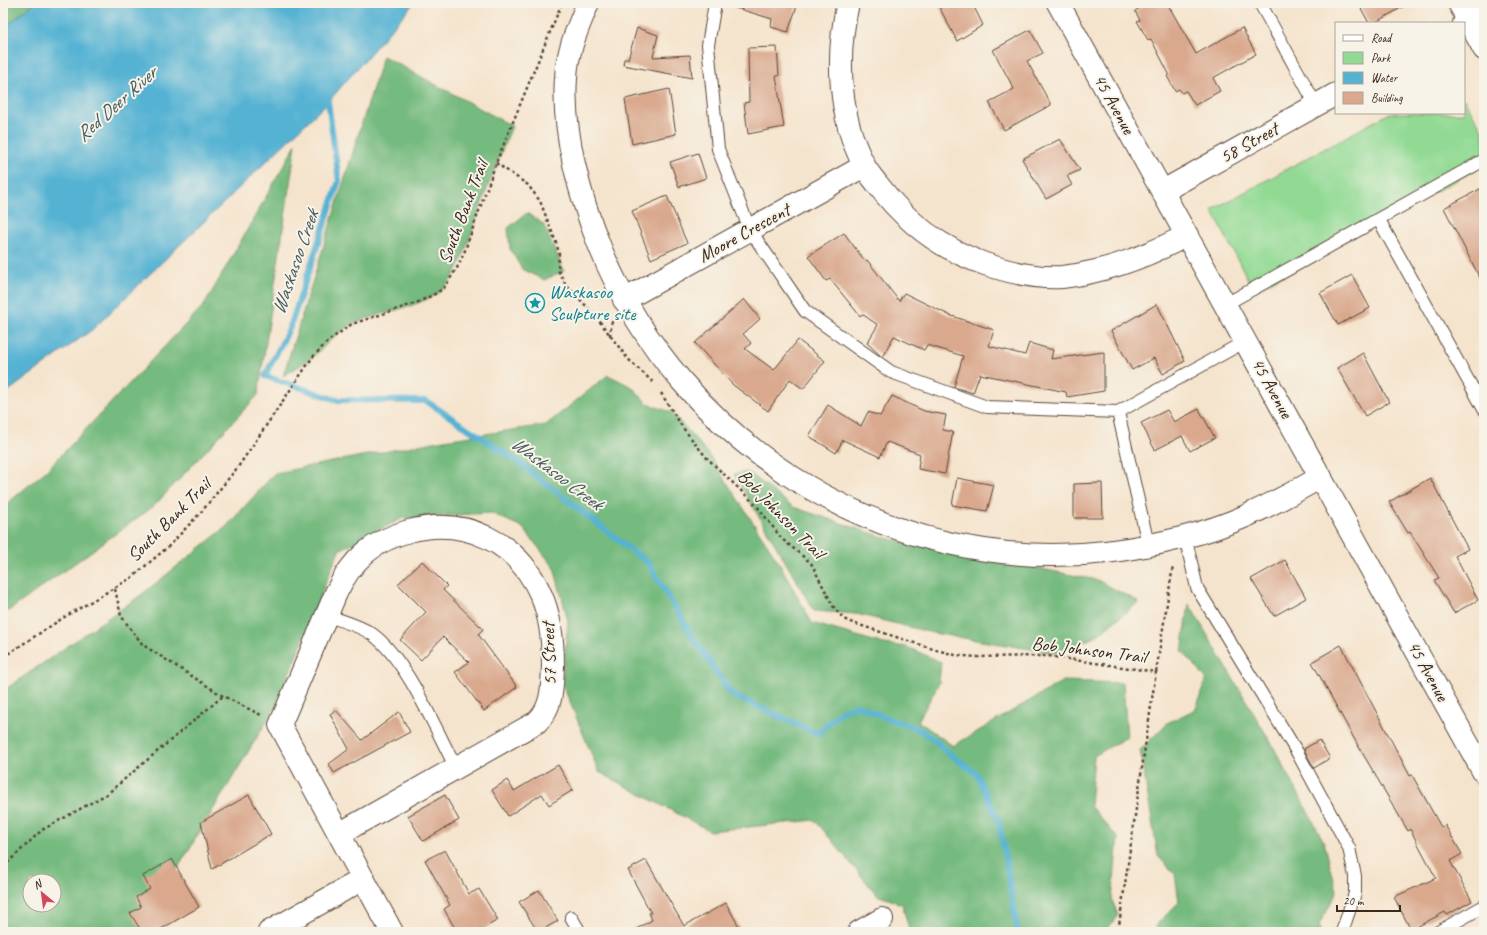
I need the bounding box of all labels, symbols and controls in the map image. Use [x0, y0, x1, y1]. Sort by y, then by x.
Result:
legend [1335, 22, 1465, 114]
text: Road [1371, 30, 1393, 46]
text: Park [1371, 50, 1392, 66]
water label: Red Deer River [70, 59, 164, 147]
street label: 45 Avenue [1088, 70, 1141, 140]
text: Water [1371, 70, 1399, 86]
text: Building [1371, 90, 1403, 106]
street label: 58 Street [1216, 116, 1285, 169]
street label: South Bank Trail [432, 153, 495, 267]
street label: Moore Crescent [694, 197, 796, 268]
water label: Waskasoo Creek [266, 203, 326, 317]
place label: Waskasoo Sculpture site [549, 280, 637, 326]
place icon: Waskasoo Sculpture site [524, 292, 546, 314]
street label: 45 Avenue [1246, 354, 1299, 424]
water label: Waskasoo Creek [506, 431, 611, 518]
street label: Bob Johnson Trail [732, 464, 832, 566]
street label: South Bank Trail [122, 470, 219, 567]
street label: 57 Street [536, 619, 562, 686]
street label: Bob Johnson Trail [1030, 631, 1151, 669]
street label: 45 Avenue [1402, 637, 1455, 707]
north arrow [22, 873, 62, 913]
text: N [31, 875, 45, 892]
scale bar [1337, 887, 1400, 913]
text: 20 m [1343, 893, 1365, 909]

